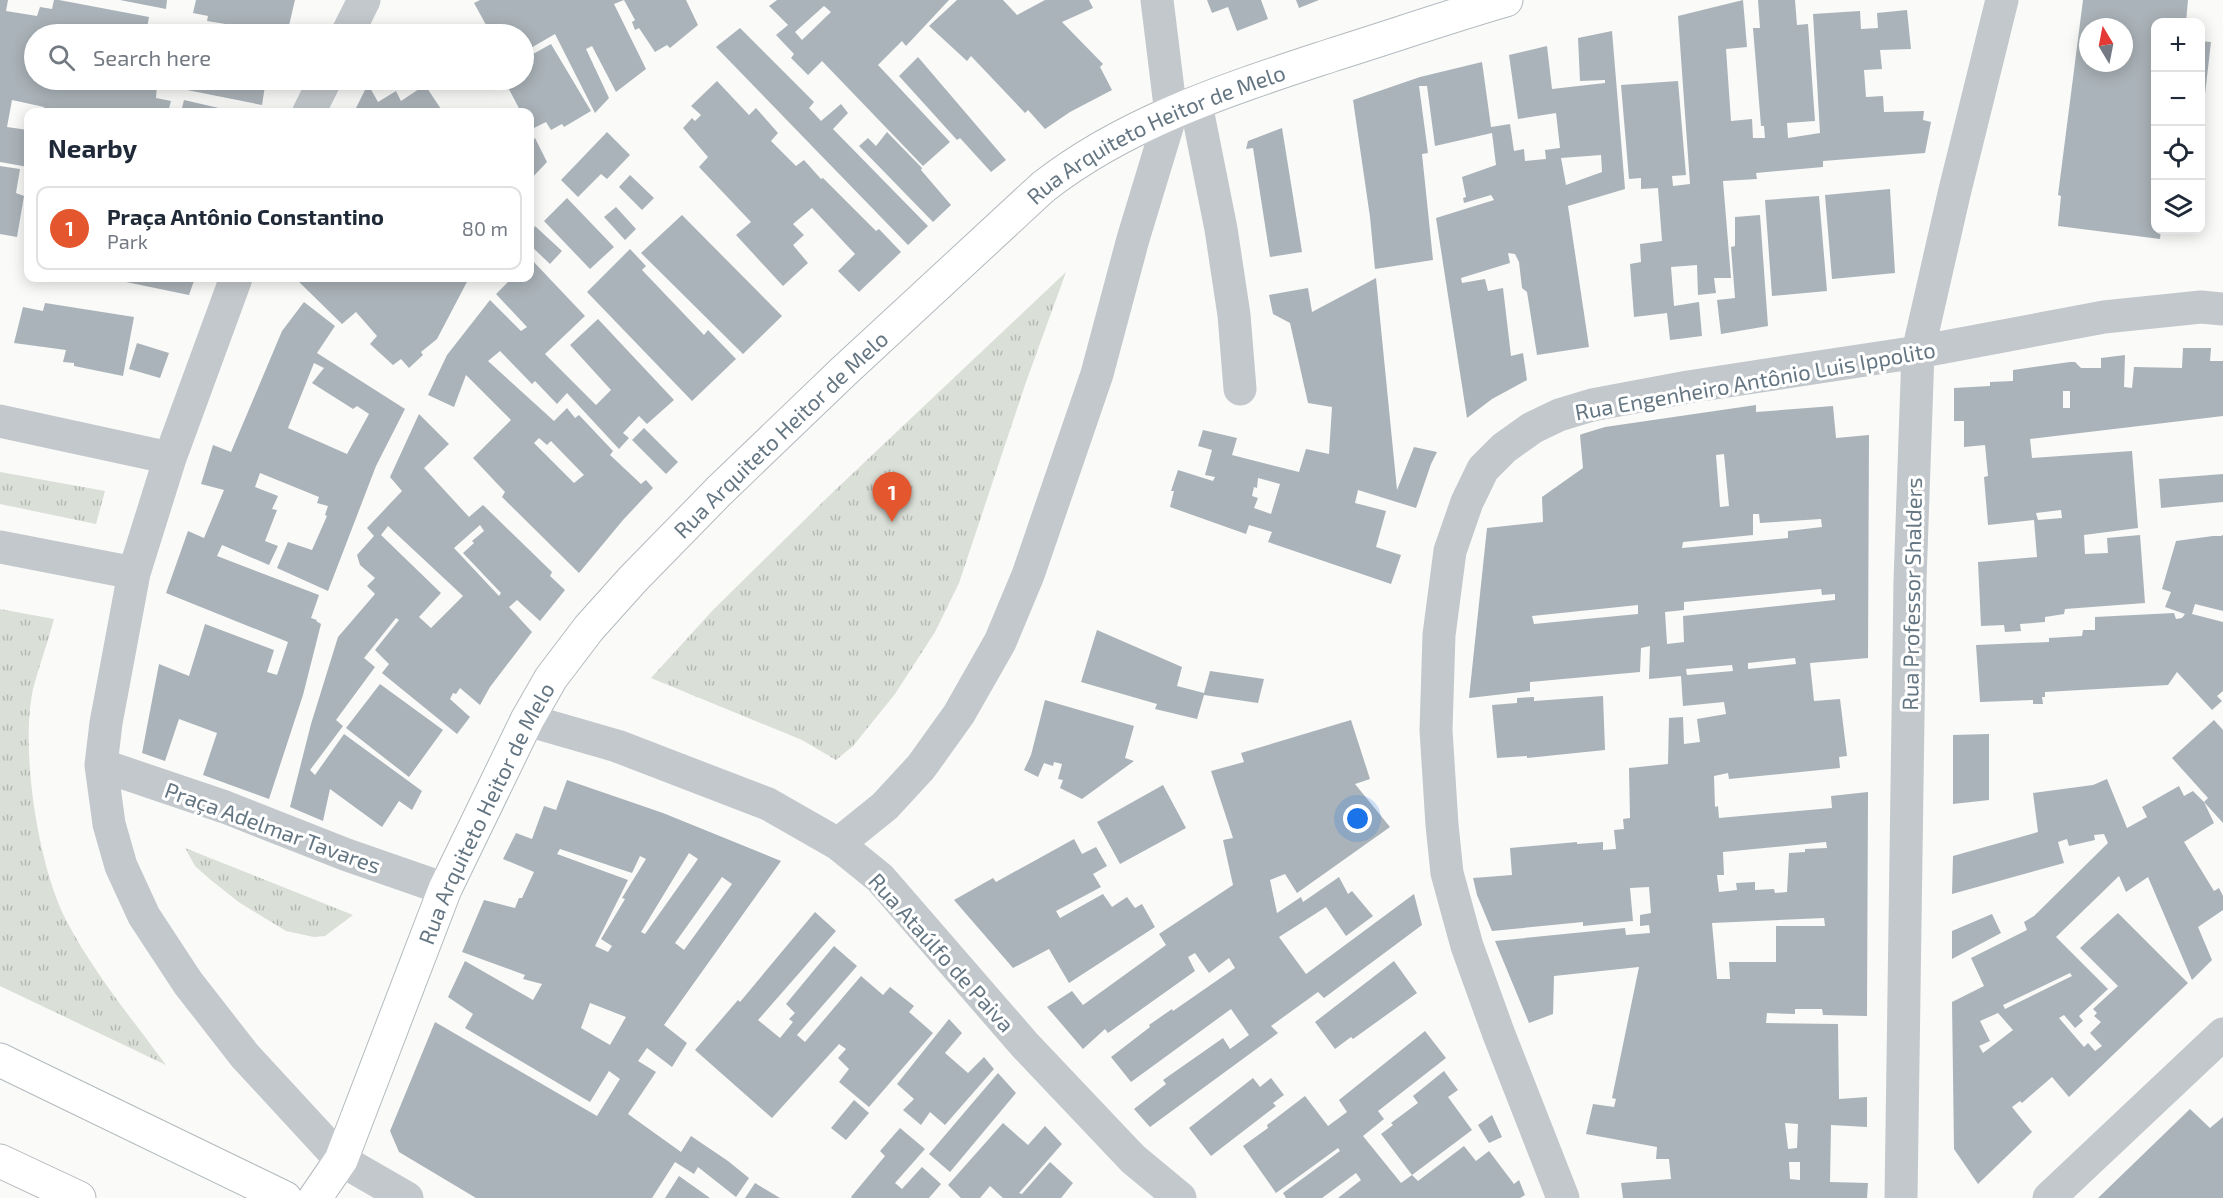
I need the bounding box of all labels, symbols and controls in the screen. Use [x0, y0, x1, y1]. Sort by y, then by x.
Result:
north arrow [2079, 18, 2133, 72]
map controls [2151, 18, 2205, 234]
button: + [2151, 18, 2205, 72]
search box [24, 24, 534, 90]
icon: search [45, 41, 78, 74]
text: Search here [93, 44, 211, 70]
street label: Rua Arquiteto Heitor de Melo [1021, 58, 1288, 209]
button: − [2151, 72, 2205, 126]
button: locate [2151, 126, 2205, 180]
text: Nearby [48, 132, 137, 163]
button: layers [2151, 180, 2205, 234]
text: Praça Antônio Constantino [107, 203, 384, 229]
text: 1 [65, 216, 74, 240]
text: 80 m [462, 216, 508, 240]
text: Park [107, 229, 148, 253]
street label: Rua Arquiteto Heitor de Melo [668, 325, 893, 543]
street label: Rua Engenheiro Antônio Luis Ippolito [1573, 335, 1937, 425]
pin: 1 [872, 472, 912, 522]
street label: Rua Professor Shalders [1896, 477, 1926, 711]
street label: Rua Arquiteto Heitor de Melo [412, 678, 559, 948]
street label: Praça Adelmar Tavares [161, 776, 384, 880]
your location [1343, 804, 1372, 833]
street label: Rua Ataúlfo de Paiva [864, 867, 1020, 1037]

